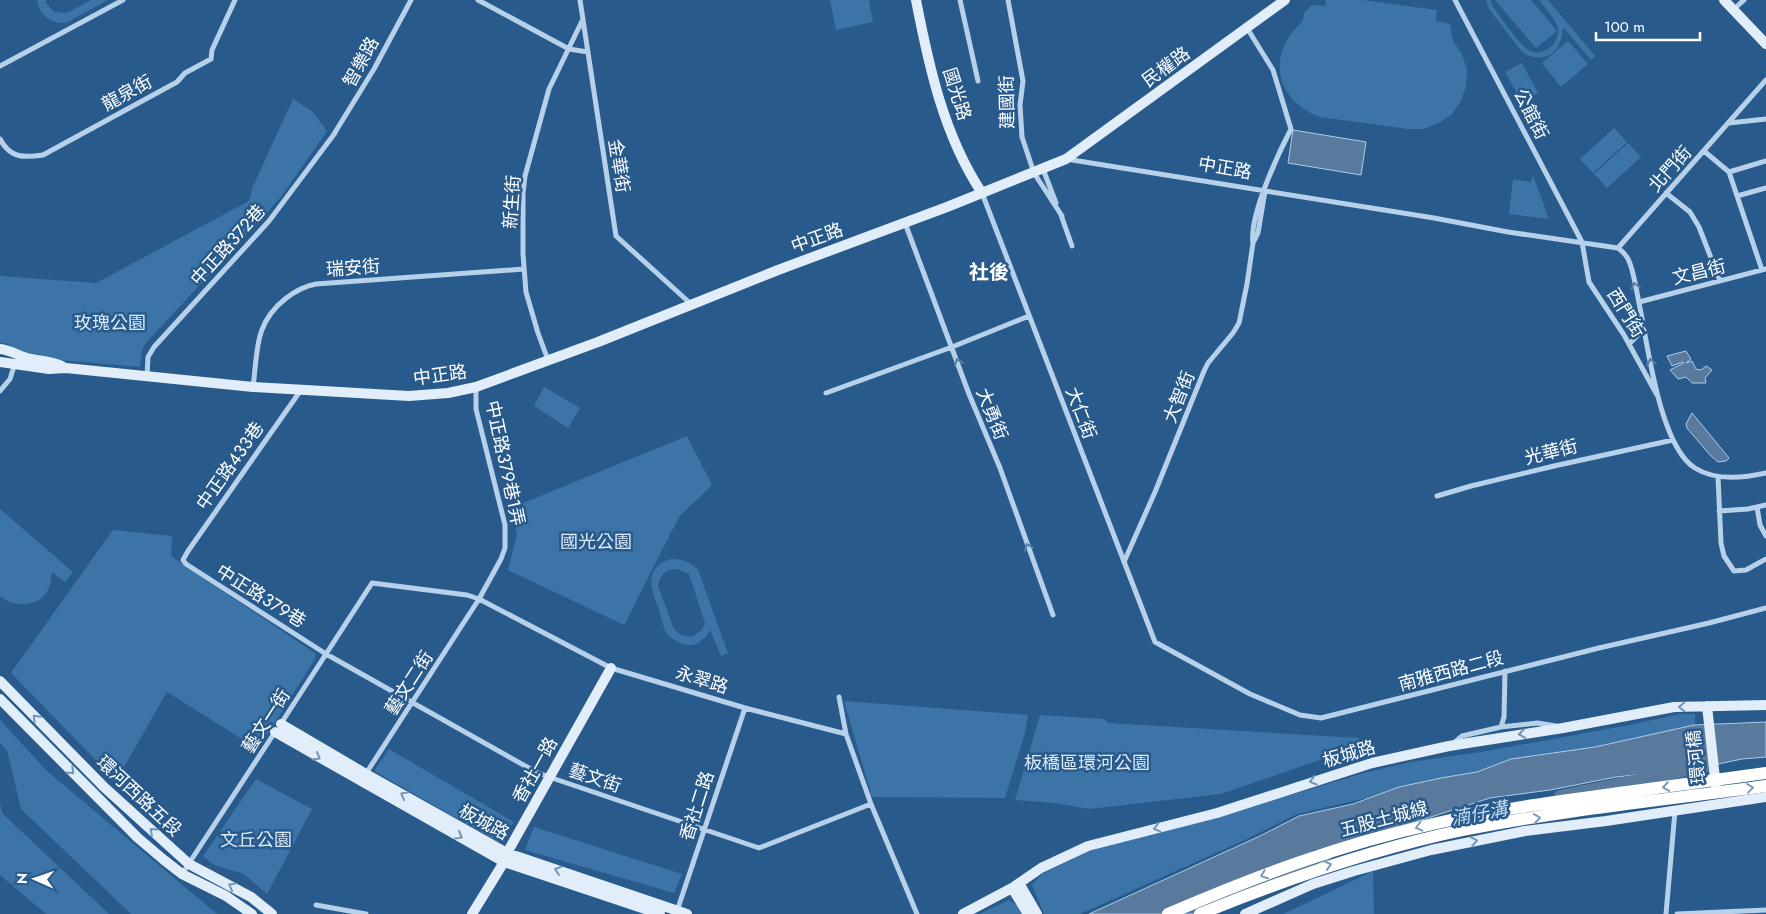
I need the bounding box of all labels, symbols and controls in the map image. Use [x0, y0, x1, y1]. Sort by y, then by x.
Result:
scale bar [1596, 10, 1700, 42]
text: 100 m [1604, 16, 1645, 38]
street label: 智樂路 [337, 32, 385, 92]
street label: 民權路 [1137, 41, 1195, 93]
street label: 國光路 [936, 64, 978, 124]
street label: 龍泉街 [97, 69, 157, 117]
street label: 建國街 [994, 75, 1020, 129]
street label: 公館街 [1507, 84, 1555, 144]
street label: 金華街 [602, 137, 636, 195]
street label: 北門街 [1642, 140, 1698, 198]
street label: 中正路 [1196, 151, 1254, 185]
street label: 新生街 [497, 174, 527, 230]
street label: 中正路372巷 [184, 199, 272, 291]
street label: 中正路 [787, 217, 847, 259]
street label: 瑞安街 [325, 253, 381, 283]
street label: 文昌街 [1670, 253, 1728, 291]
district label: 社後 [969, 258, 1009, 287]
one-way arrow [1630, 282, 1641, 291]
street label: 西門街 [1601, 283, 1651, 343]
park label: 玫瑰公園 [74, 310, 146, 336]
street label: 中正路 [411, 358, 469, 392]
one-way arrow [1646, 358, 1656, 367]
one-way arrow [954, 359, 964, 367]
street label: 大智街 [1157, 367, 1201, 427]
street label: 大仁街 [1059, 383, 1103, 443]
street label: 大勇街 [970, 384, 1014, 444]
street label: 中正路379巷1弄 [479, 398, 531, 528]
street label: 中正路433巷 [190, 417, 270, 515]
street label: 光華街 [1522, 433, 1580, 471]
park label: 國光公園 [560, 529, 632, 555]
one-way arrow [1024, 543, 1034, 552]
street label: 中正路379巷 [211, 558, 311, 634]
street label: 南雅西路二段 [1395, 644, 1507, 698]
street label: 藝文二街 [378, 646, 440, 720]
street label: 永翠路 [672, 660, 732, 700]
street label: 藝文一街 [235, 684, 297, 758]
one-way arrow [1678, 701, 1686, 712]
one-way arrow [33, 715, 42, 724]
one-way arrow [1518, 729, 1527, 739]
street label: 環河橋 [1680, 729, 1712, 785]
street label: 香社一路 [506, 732, 564, 808]
street label: 板城路 [1319, 734, 1379, 774]
street label: 環河西路五段 [91, 750, 187, 842]
one-way arrow [312, 750, 321, 760]
park label: 板橋區環河公園 [1024, 750, 1150, 776]
street label: 藝文街 [565, 757, 625, 799]
one-way arrow [65, 765, 74, 774]
street label: 香社二路 [674, 768, 720, 844]
one-way arrow [1309, 776, 1318, 786]
one-way arrow [1661, 781, 1669, 792]
one-way arrow [1746, 783, 1754, 794]
one-way arrow [400, 791, 409, 801]
water label: 湳仔溝 [1449, 794, 1513, 832]
street label: 五股土城線 [1337, 795, 1431, 843]
street label: 板城路 [454, 798, 514, 846]
one-way arrow [1533, 813, 1541, 823]
one-way arrow [1415, 821, 1424, 832]
one-way arrow [1153, 822, 1162, 833]
park label: 文丘公園 [220, 827, 292, 853]
one-way arrow [149, 828, 158, 837]
one-way arrow [453, 830, 462, 840]
one-way arrow [1469, 837, 1478, 847]
north arrow [10, 854, 60, 904]
one-way arrow [1323, 861, 1331, 871]
one-way arrow [554, 866, 563, 876]
one-way arrow [1260, 869, 1269, 879]
text: N [12, 873, 32, 884]
one-way arrow [228, 883, 237, 893]

